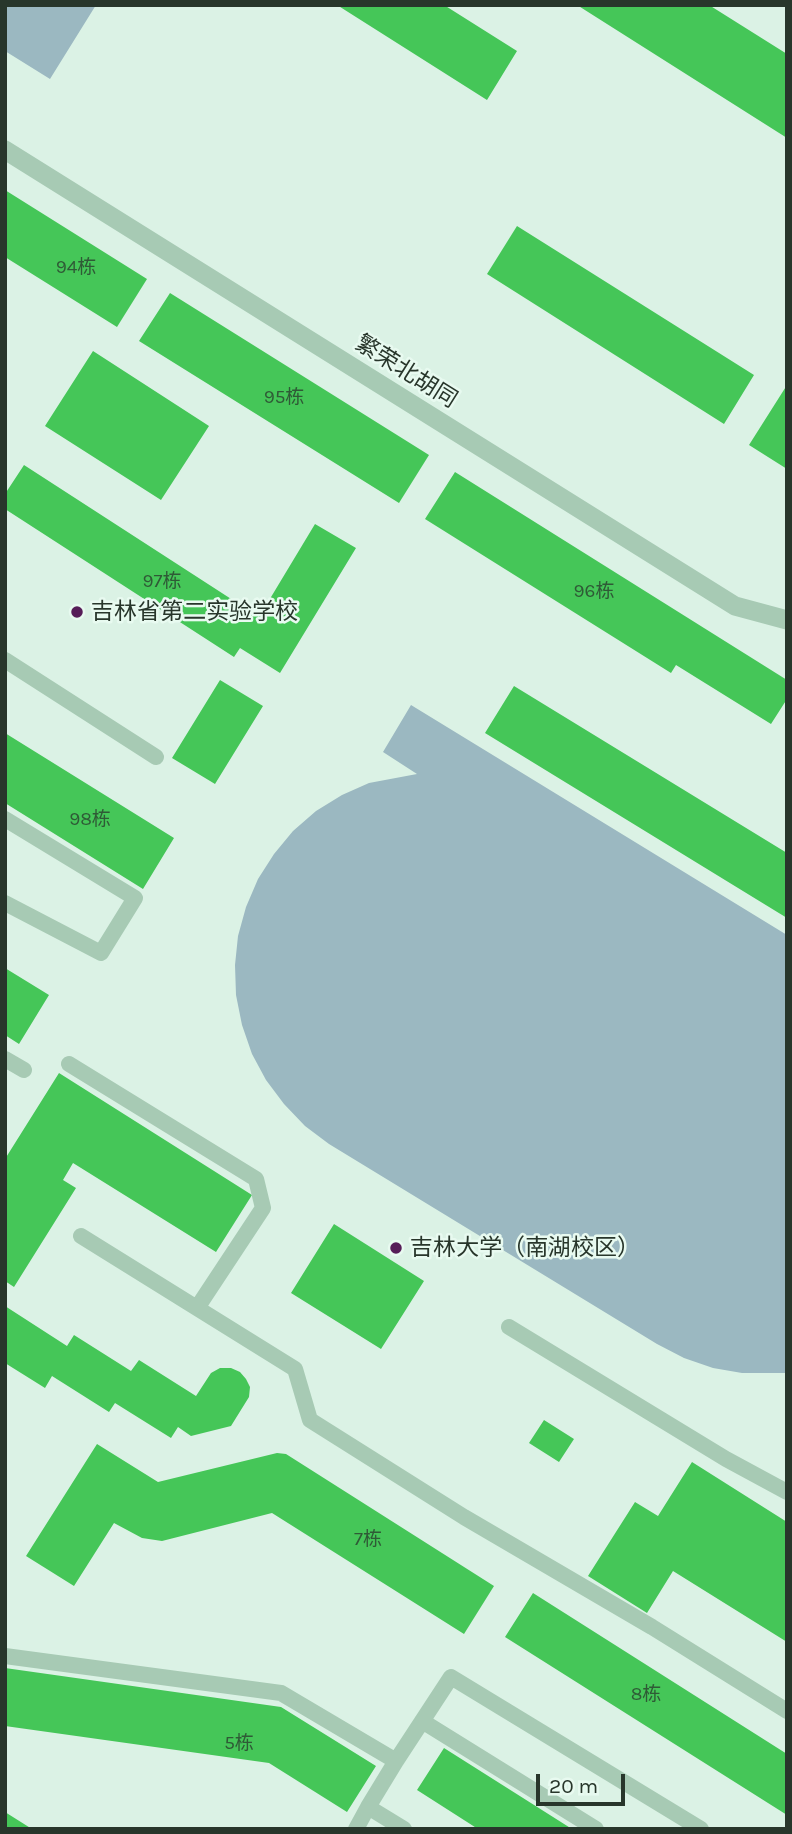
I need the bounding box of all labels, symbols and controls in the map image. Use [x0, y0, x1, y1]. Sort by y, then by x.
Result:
house number: 94栋 [56, 257, 96, 279]
street label: 繁荣北胡同 [350, 330, 462, 414]
house number: 95栋 [264, 387, 304, 409]
house number: 97栋 [143, 571, 181, 593]
house number: 96栋 [574, 581, 614, 603]
place label: 吉林省第二实验学校 [91, 598, 298, 626]
marker: 吉林省第二实验学校 [69, 604, 85, 620]
house number: 98栋 [69, 809, 111, 831]
place label: 吉林大学（南湖校区） [410, 1234, 640, 1262]
marker: 吉林大学（南湖校区） [388, 1240, 404, 1256]
house number: 7栋 [354, 1529, 382, 1551]
house number: 8栋 [631, 1684, 661, 1706]
house number: 5栋 [224, 1733, 254, 1755]
scale bar [540, 1760, 629, 1804]
text: 20 m [549, 1774, 598, 1798]

